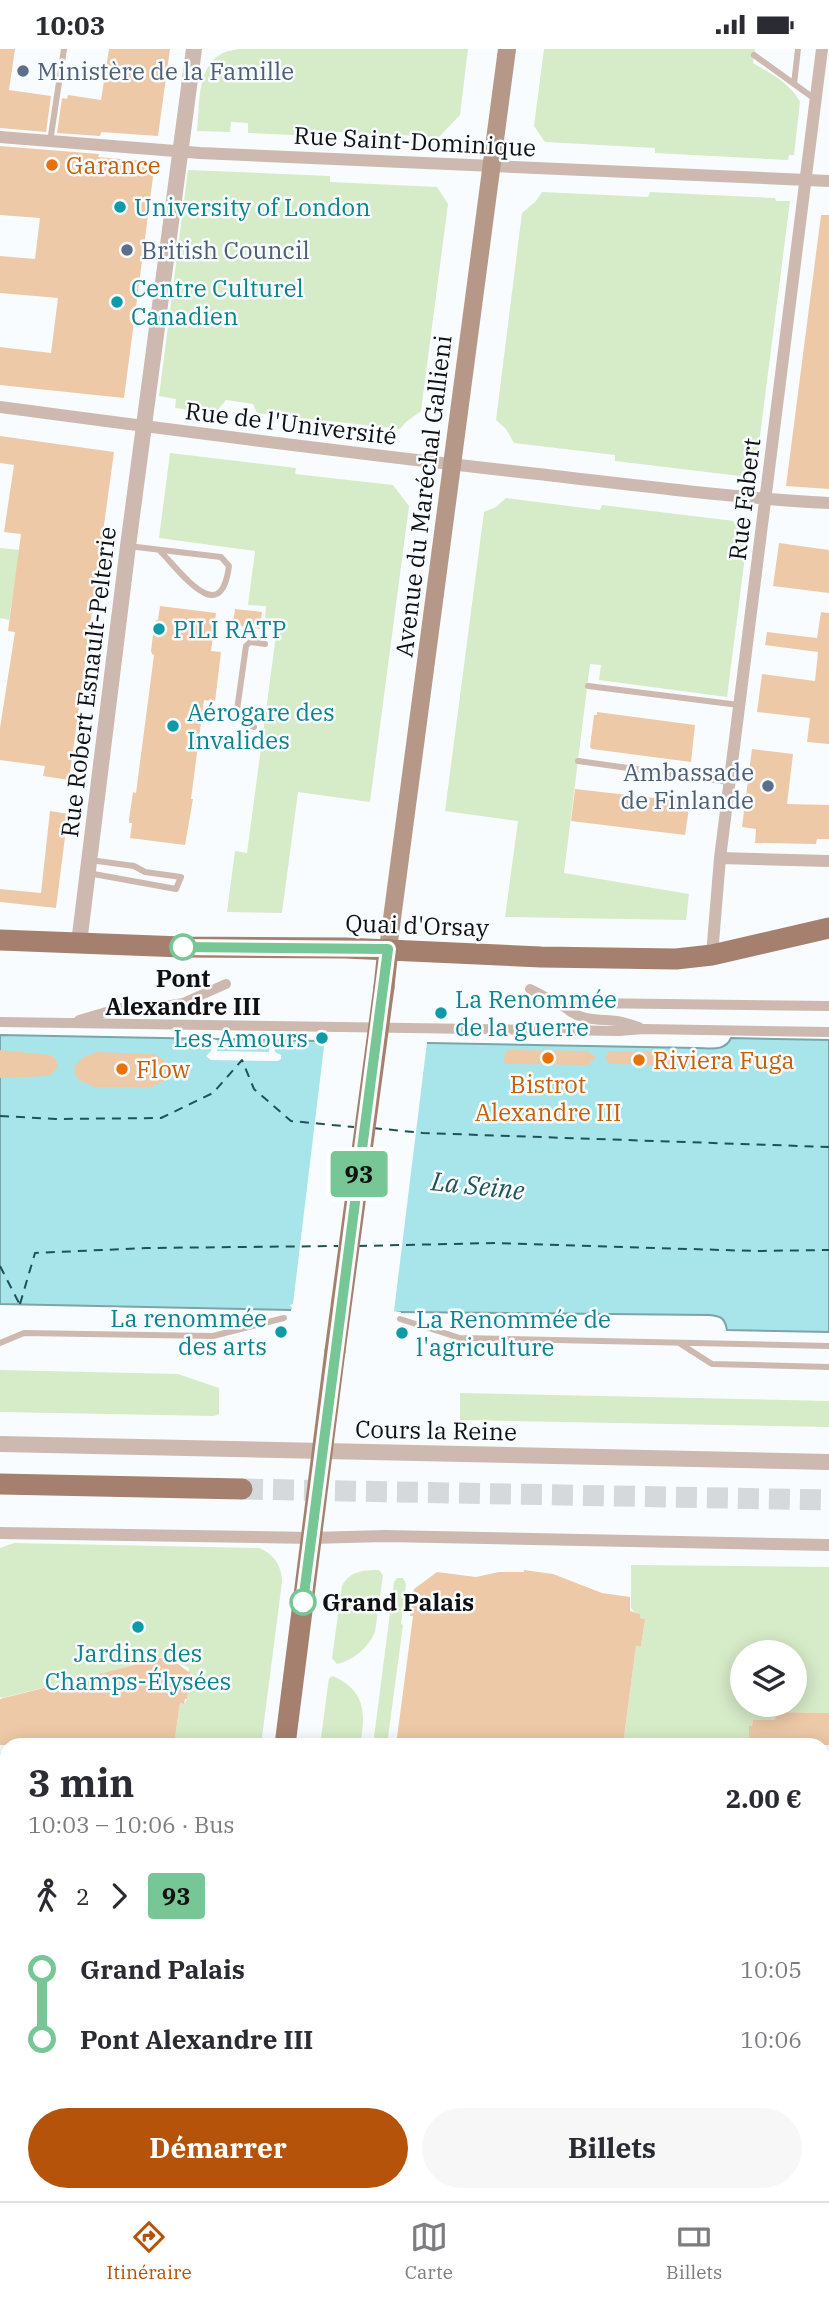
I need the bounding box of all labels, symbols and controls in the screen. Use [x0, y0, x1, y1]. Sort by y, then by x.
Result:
text: 10:03 [35, 8, 105, 42]
place label: Ministère de la Famille [37, 55, 294, 87]
marker: Ministère de la Famille [15, 63, 31, 79]
street label: Rue Saint-Dominique [293, 119, 537, 163]
place label: Garance [66, 149, 161, 181]
marker: Garance [44, 157, 60, 173]
place label: University of London [134, 191, 371, 223]
marker: University of London [112, 199, 128, 215]
place label: British Council [141, 234, 310, 266]
marker: British Council [119, 242, 135, 258]
place label: Centre Culturel Canadien [131, 272, 304, 332]
marker: Centre Culturel Canadien [109, 294, 125, 310]
street label: Avenue du Maréchal Gallieni [387, 333, 459, 659]
street label: Rue de l'Université [183, 394, 399, 452]
street label: Rue Fabert [721, 436, 767, 562]
street label: Rue Robert Esnault-Pelterie [53, 525, 123, 839]
place label: PILI RATP [173, 613, 287, 645]
marker: PILI RATP [151, 621, 167, 637]
place label: Aérogare des Invalides [187, 696, 335, 756]
marker: Aérogare des Invalides [165, 718, 181, 734]
place label: Ambassade de Finlande [621, 756, 754, 816]
marker: Ambassade de Finlande [760, 778, 776, 794]
street label: Quai d'Orsay [345, 907, 490, 944]
marker: Pont Alexandre III [170, 934, 196, 960]
place label: Pont Alexandre III [105, 962, 261, 1022]
place label: La Renommée de la guerre [455, 983, 617, 1043]
marker: La Renommée de la guerre [433, 1005, 449, 1021]
place label: Les Amours [174, 1022, 308, 1054]
marker: Les Amours [314, 1030, 330, 1046]
place label: Riviera Fuga [653, 1044, 795, 1076]
marker: Bistrot Alexandre III [540, 1050, 556, 1066]
marker: Riviera Fuga [631, 1052, 647, 1068]
place label: Flow [136, 1053, 191, 1085]
marker: Flow [114, 1061, 130, 1077]
place label: Bistrot Alexandre III [475, 1068, 621, 1128]
line badge: 93 [328, 1151, 390, 1197]
text: 93 [345, 1158, 373, 1190]
water label: La Seine [429, 1163, 527, 1207]
place label: La renommée des arts [110, 1302, 267, 1362]
place label: La Renommée de l'agriculture [416, 1303, 611, 1363]
marker: La renommée des arts [273, 1324, 289, 1340]
marker: La Renommée de l'agriculture [394, 1325, 410, 1341]
street label: Cours la Reine [355, 1413, 517, 1447]
place label: Grand Palais [322, 1586, 474, 1618]
marker: Grand Palais [290, 1589, 316, 1615]
marker: Jardins des Champs-Élysées [130, 1619, 146, 1635]
place label: Jardins des Champs-Élysées [45, 1637, 231, 1697]
map controls [730, 1640, 807, 1717]
button: layers [730, 1640, 807, 1717]
text: 3 min [28, 1758, 134, 1807]
text: 2.00 € [726, 1781, 802, 1815]
text: 10:03 – 10:06 · Bus [28, 1809, 235, 1839]
icon: walk [28, 1877, 66, 1915]
icon: forward [100, 1877, 138, 1915]
text: 93 [162, 1880, 191, 1912]
text: 2 [76, 1881, 90, 1911]
text: Grand Palais [80, 1952, 245, 1986]
text: 10:05 [740, 1954, 802, 1984]
text: Pont Alexandre III [80, 2022, 313, 2056]
text: 10:06 [740, 2024, 802, 2054]
button: Démarrer [28, 2108, 408, 2188]
button: Billets [422, 2108, 802, 2188]
tab: Itinéraire [107, 2218, 192, 2284]
tab: Carte [405, 2218, 453, 2284]
tab: Billets [666, 2218, 722, 2284]

